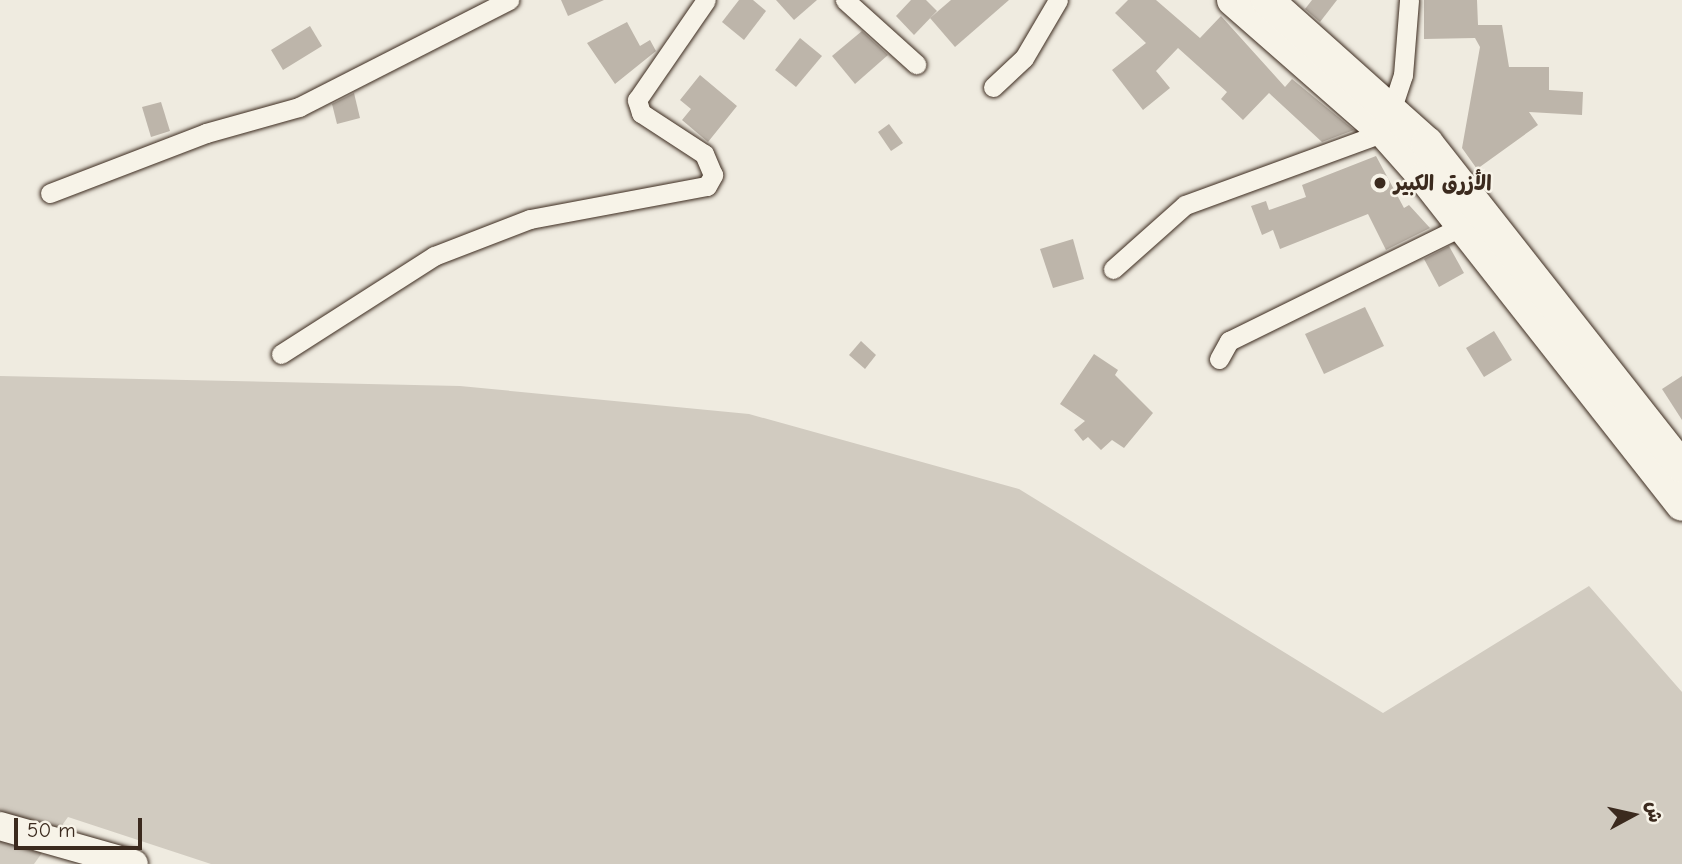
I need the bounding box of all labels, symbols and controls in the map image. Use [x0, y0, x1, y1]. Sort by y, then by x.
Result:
place label: الأزرق الكبير [1394, 170, 1492, 196]
marker: الأزرق الكبير [1372, 175, 1388, 191]
north arrow [1598, 780, 1668, 850]
text: ش [1641, 800, 1666, 824]
scale bar [18, 804, 145, 848]
text: 50 m [27, 818, 76, 842]

